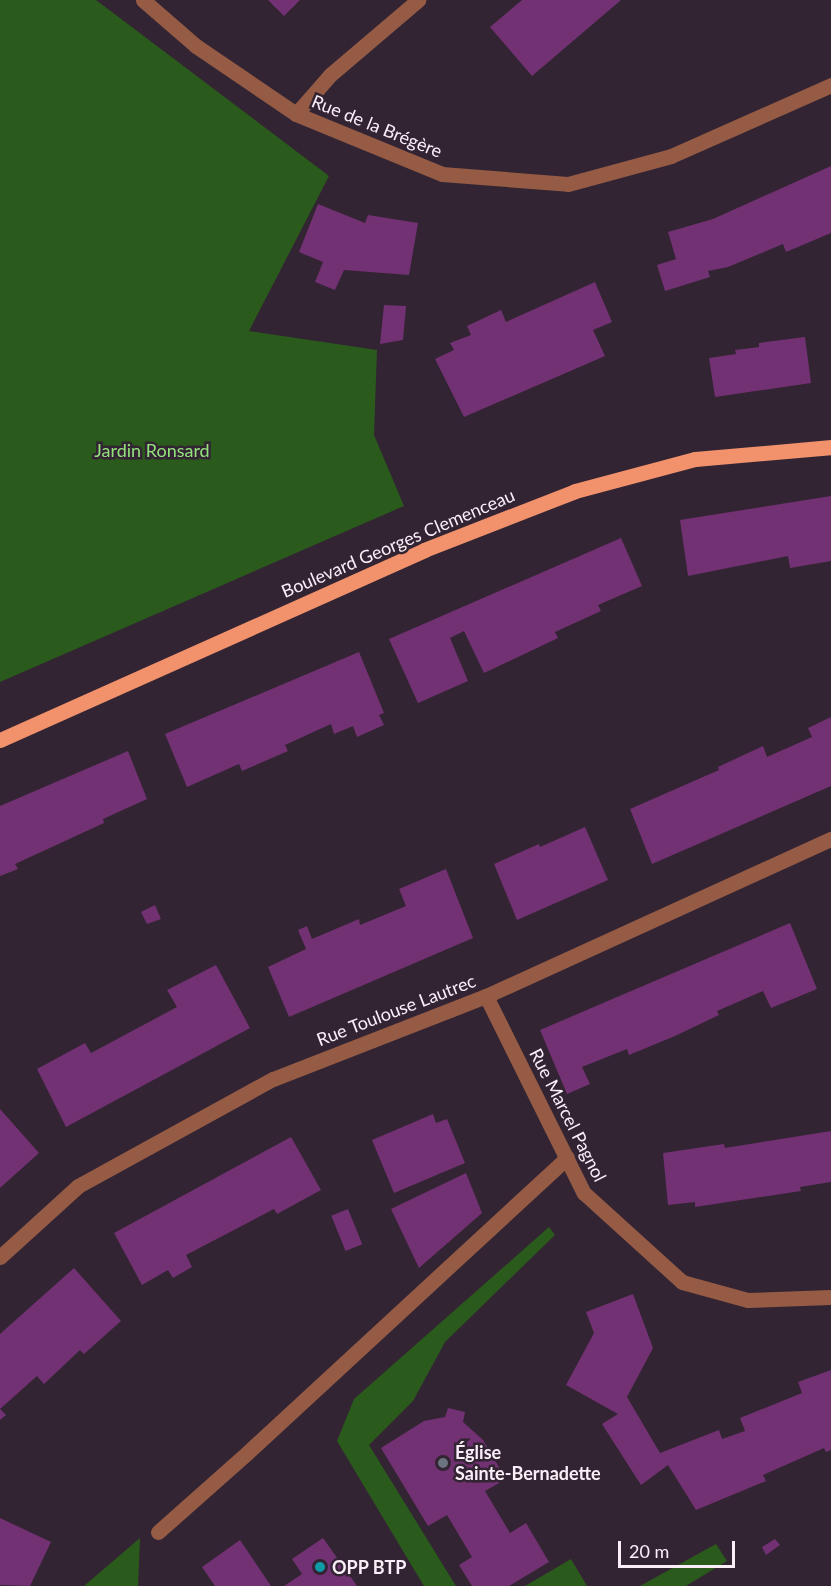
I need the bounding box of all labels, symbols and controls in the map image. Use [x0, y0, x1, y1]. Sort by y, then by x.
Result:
street label: Rue de la Brégère [309, 90, 445, 162]
park label: Jardin Ronsard [94, 439, 210, 461]
street label: Boulevard Georges Clemenceau [278, 484, 518, 602]
street label: Rue Toulouse Lautrec [313, 970, 479, 1050]
street label: Rue Marcel Pagnol [525, 1045, 611, 1185]
place label: Église Sainte-Bernadette [455, 1442, 601, 1484]
marker: Église Sainte-Bernadette [436, 1456, 450, 1470]
scale bar [621, 1529, 738, 1567]
text: 20 m [629, 1540, 669, 1562]
place label: OPP BTP [332, 1556, 407, 1578]
marker: OPP BTP [313, 1560, 327, 1574]

